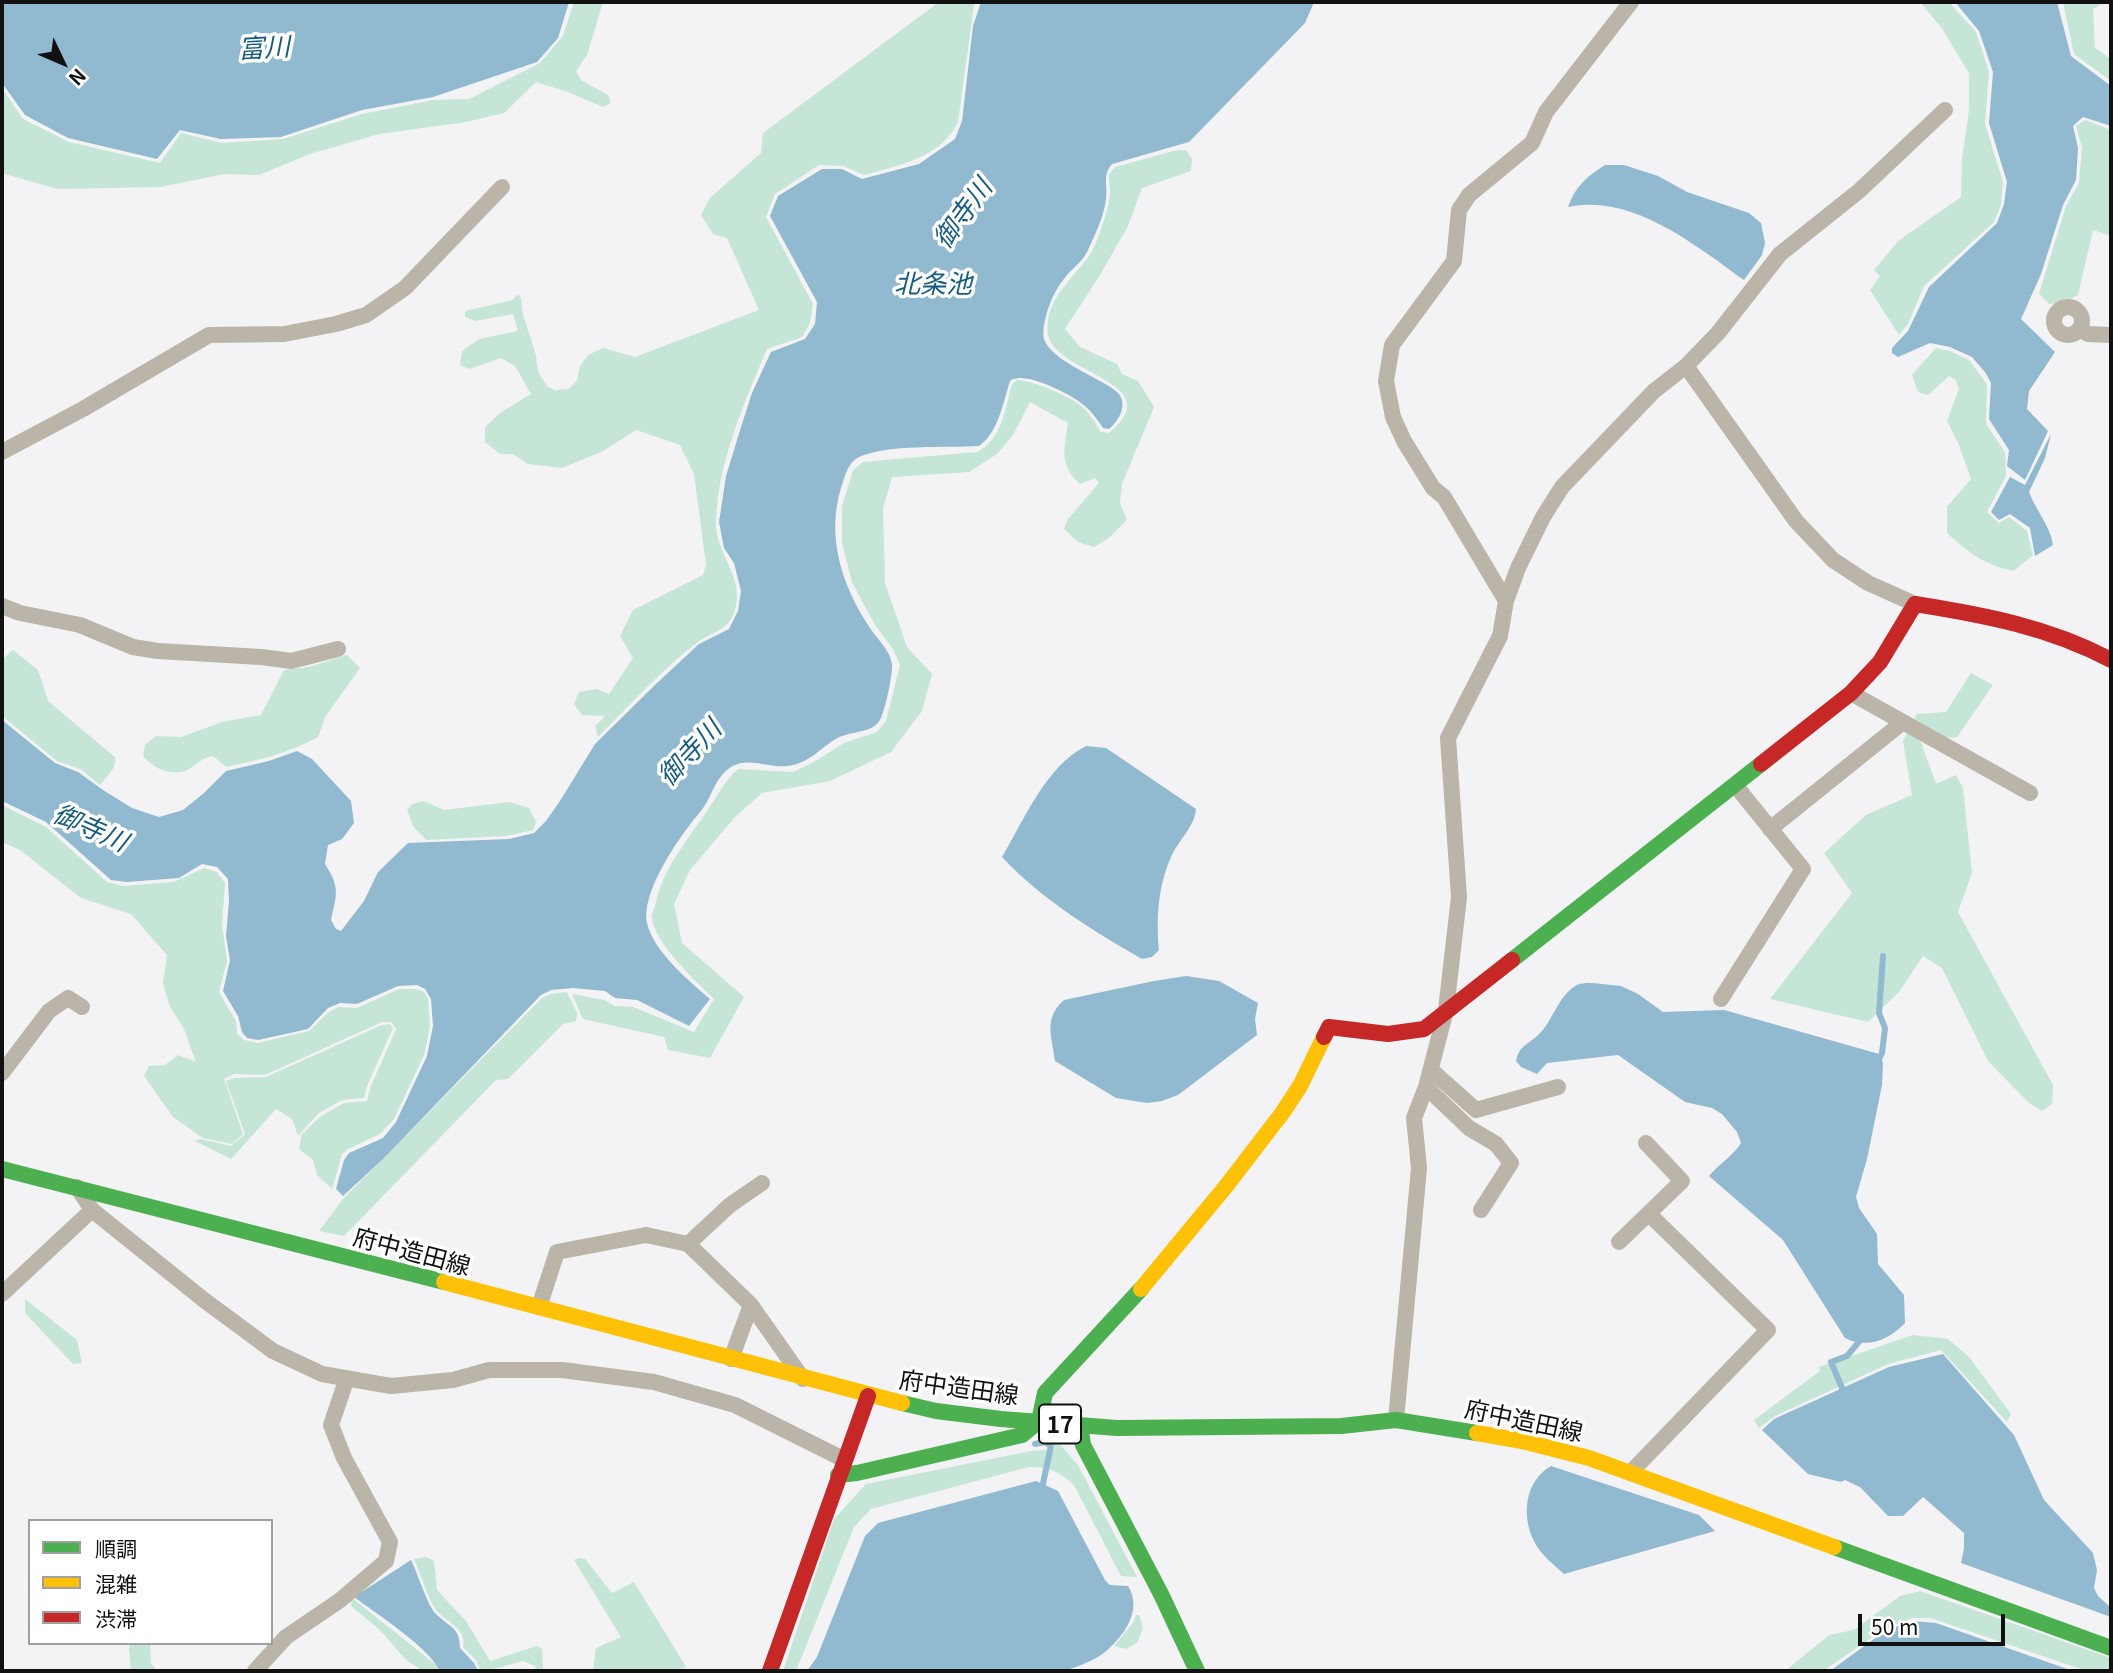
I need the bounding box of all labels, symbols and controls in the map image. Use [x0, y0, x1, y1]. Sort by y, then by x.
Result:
north arrow [28, 28, 98, 98]
water label: 富川 [237, 30, 291, 64]
text: N [64, 63, 93, 92]
water label: 御寺川 [926, 172, 998, 254]
water label: 北条池 [894, 267, 972, 299]
water label: 御寺川 [651, 713, 727, 791]
water label: 御寺川 [49, 797, 133, 857]
street label: 府中造田線 [350, 1222, 474, 1280]
street label: 府中造田線 [898, 1364, 1020, 1410]
street label: 府中造田線 [1462, 1393, 1586, 1447]
road number: 17 [1039, 1404, 1081, 1443]
legend [28, 1519, 273, 1645]
text: 順調 [95, 1533, 137, 1563]
text: 混雑 [95, 1568, 137, 1598]
scale bar [1861, 1600, 2008, 1644]
text: 渋滞 [95, 1603, 137, 1633]
text: 50 m [1871, 1611, 1918, 1641]

